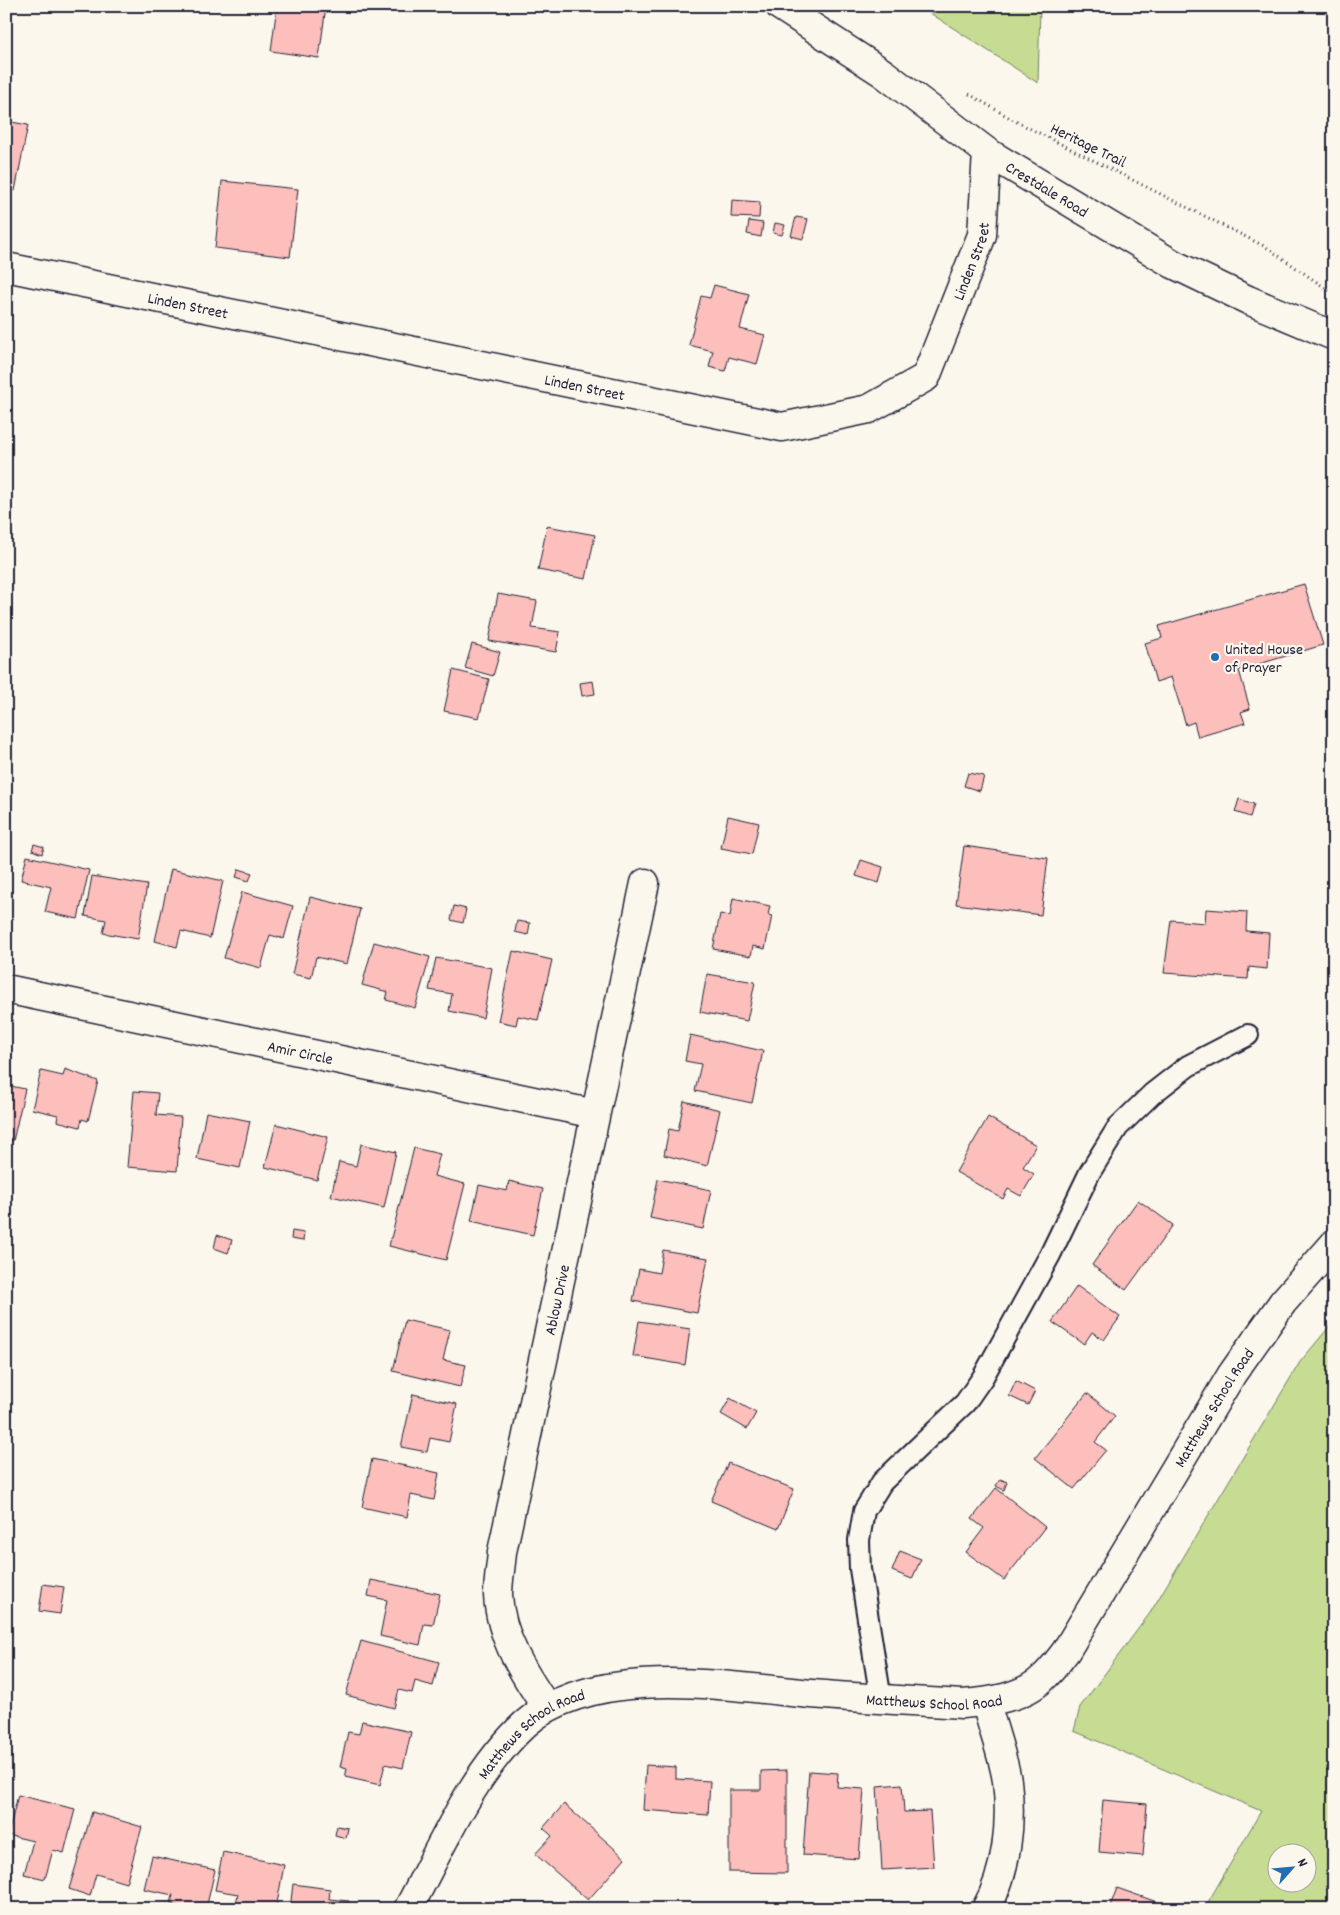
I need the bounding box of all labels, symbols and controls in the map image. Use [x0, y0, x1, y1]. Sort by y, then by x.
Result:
street label: Heritage Trail [1046, 118, 1130, 175]
street label: Crestdale Road [1000, 157, 1092, 224]
street label: Linden Street [948, 222, 997, 304]
street label: Linden Street [145, 288, 230, 327]
street label: Linden Street [542, 369, 627, 408]
place label: United House of Prayer [1225, 639, 1303, 680]
marker: United House of Prayer [1209, 651, 1221, 663]
street label: Amir Circle [265, 1036, 335, 1072]
street label: Ablow Drive [540, 1263, 577, 1338]
street label: Matthews School Road [1170, 1344, 1261, 1472]
street label: Matthews School Road [473, 1684, 588, 1785]
street label: Matthews School Road [865, 1689, 1005, 1718]
north arrow [1268, 1842, 1318, 1892]
text: N [1291, 1855, 1312, 1871]

